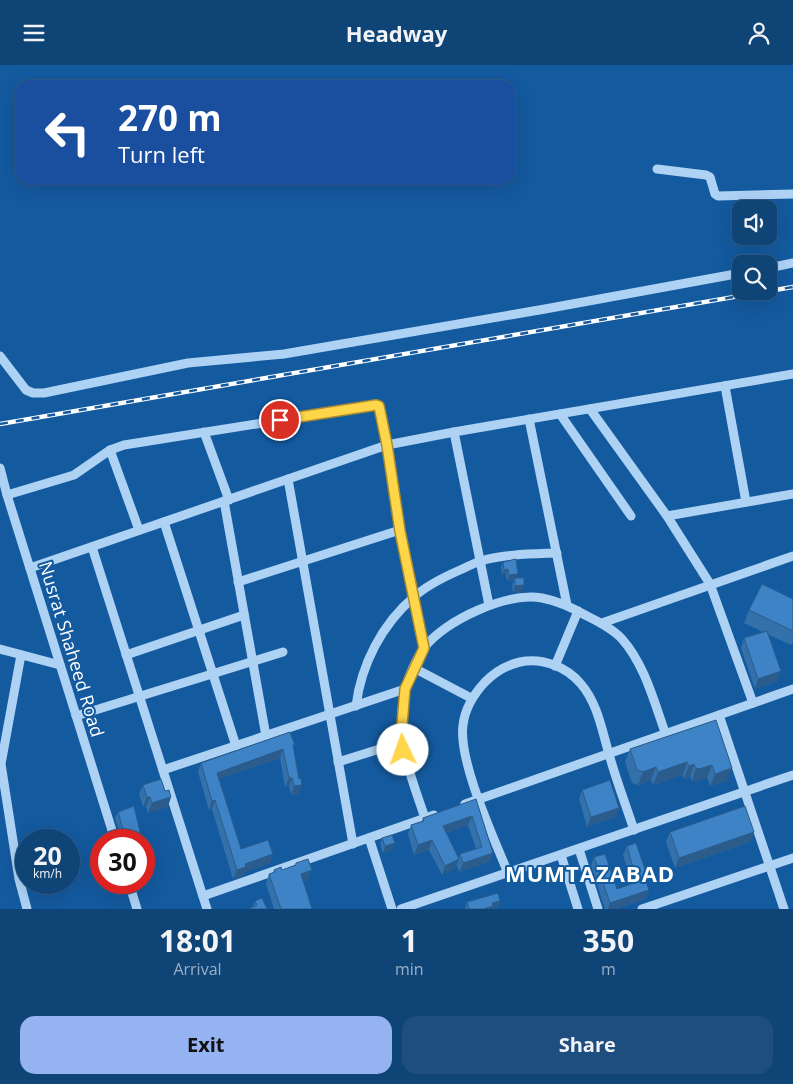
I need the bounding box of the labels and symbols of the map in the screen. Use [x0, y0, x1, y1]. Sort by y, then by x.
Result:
pin [259, 399, 301, 441]
street label: Nusrat Shaheed Road [34, 558, 110, 740]
position arrow [376, 723, 428, 775]
speed limit sign: 30 [90, 829, 155, 894]
district label: MUMTAZABAD [505, 858, 675, 888]

